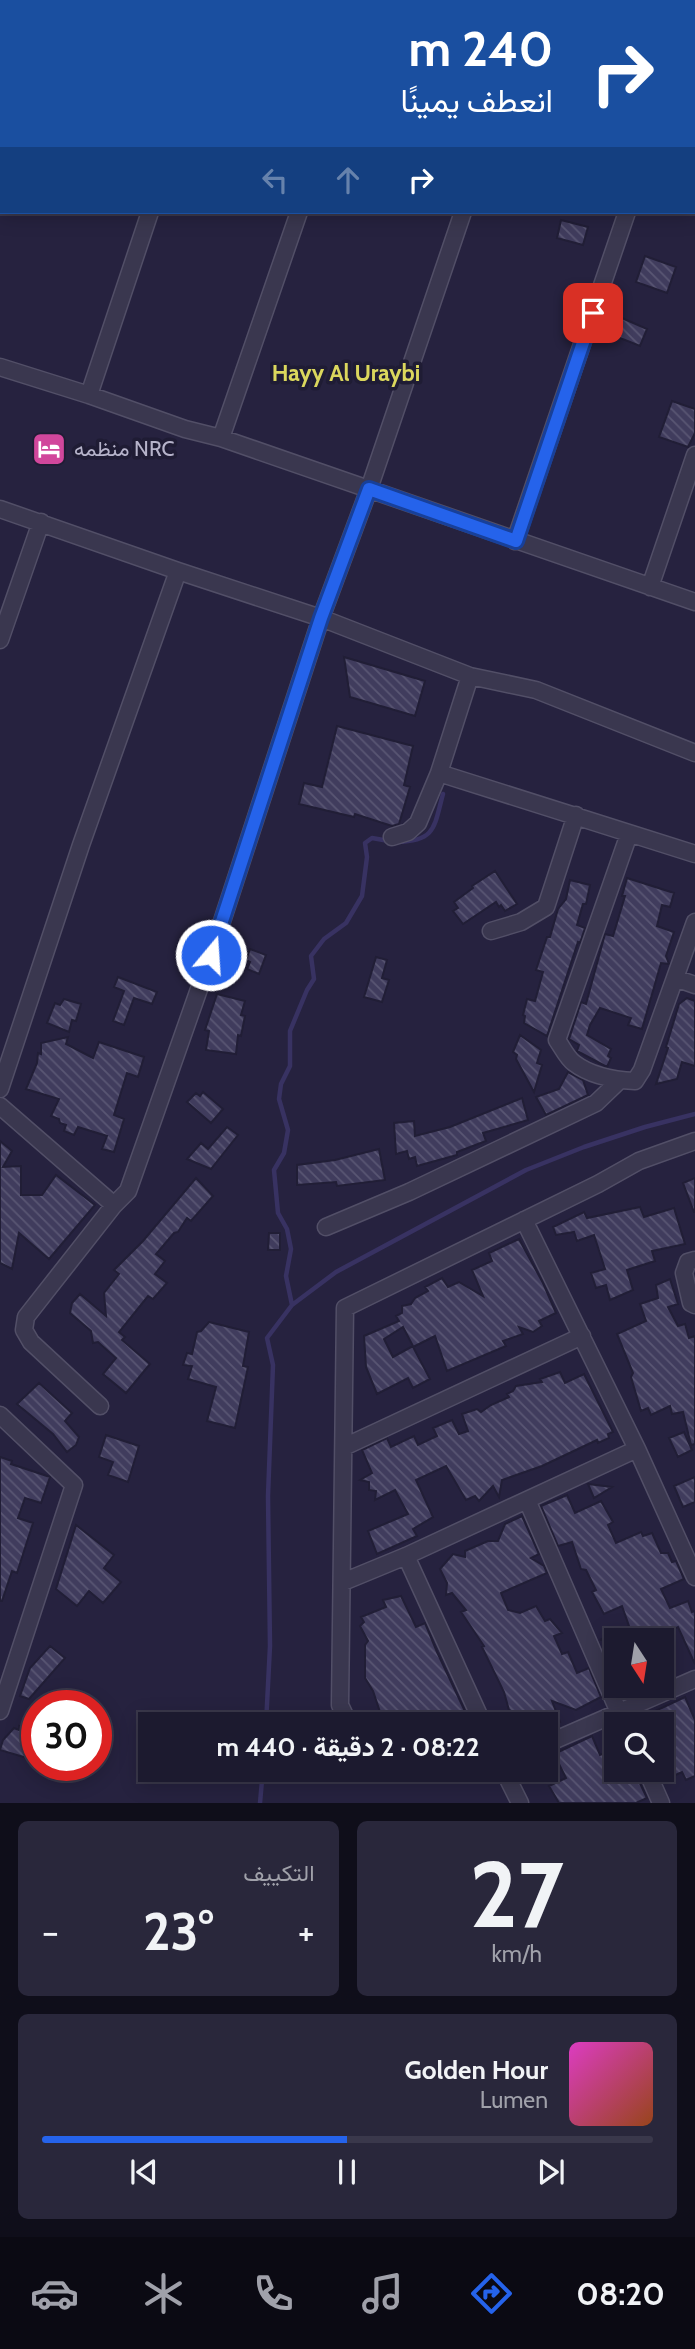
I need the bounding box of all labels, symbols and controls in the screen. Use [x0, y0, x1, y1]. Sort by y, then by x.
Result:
text: 240 m [408, 19, 553, 78]
icon: right [577, 28, 668, 119]
text: انعطف يمينًا [401, 81, 553, 120]
icon: left [256, 161, 294, 199]
icon: ahead [329, 161, 367, 199]
icon: right [402, 161, 440, 199]
pin [563, 283, 623, 343]
icon: arrive [574, 294, 612, 332]
district label: Hayy Al Uraybi [272, 359, 420, 387]
hotel icon: منظمه NRC [30, 430, 68, 468]
place label: منظمه NRC [74, 436, 175, 461]
position arrow [174, 918, 248, 992]
north arrow [604, 1628, 674, 1698]
map controls [604, 1628, 674, 1782]
speed limit sign: 30 [21, 1690, 112, 1781]
button: search [604, 1712, 674, 1782]
text: 08:22 · 2 دقيقة · 440 m [217, 1731, 479, 1763]
text: 27 [469, 1839, 564, 1950]
text: التكييف [243, 1859, 315, 1887]
text: 23° [143, 1900, 214, 1963]
text: − [42, 1908, 59, 1955]
text: + [298, 1908, 314, 1955]
text: km/h [492, 1940, 542, 1968]
text: Golden Hour [405, 2054, 548, 2086]
text: Lumen [480, 2086, 548, 2114]
icon: previous [125, 2153, 163, 2191]
icon: pause [328, 2153, 366, 2191]
icon: next [532, 2153, 570, 2191]
icon: car [30, 2269, 79, 2318]
icon: climate [139, 2269, 188, 2318]
icon: phone [249, 2269, 298, 2318]
icon: music [358, 2269, 407, 2318]
icon: directions [467, 2269, 516, 2318]
text: 08:20 [576, 2274, 665, 2313]

